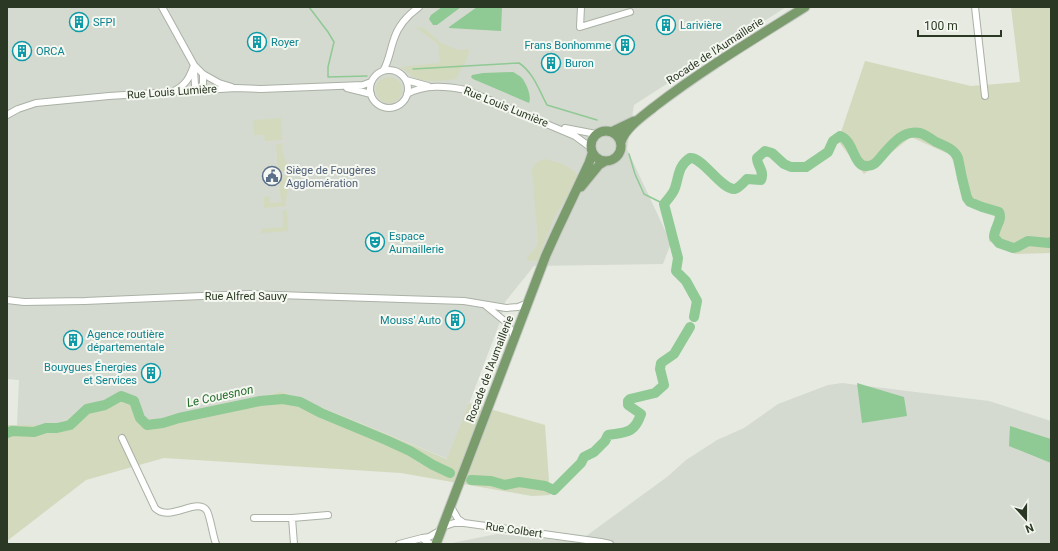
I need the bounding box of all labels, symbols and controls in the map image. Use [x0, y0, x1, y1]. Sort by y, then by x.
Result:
building icon: SFPI [68, 11, 90, 33]
scale bar [918, 12, 1001, 38]
building icon: Larivière [655, 14, 677, 36]
street label: Rocade de l'Aumaillerie [664, 15, 766, 87]
place label: SFPI [93, 16, 116, 29]
place label: Larivière [680, 19, 722, 32]
text: 100 m [924, 19, 958, 33]
building icon: Royer [246, 31, 268, 53]
building icon: Frans Bonhomme [614, 34, 636, 56]
place label: Royer [271, 36, 299, 49]
place label: Frans Bonhomme [524, 39, 611, 52]
building icon: ORCA [11, 40, 33, 62]
place label: ORCA [36, 45, 66, 58]
building icon: Buron [540, 52, 562, 74]
place label: Buron [565, 57, 594, 70]
street label: Rue Louis Lumière [127, 82, 218, 102]
street label: Rue Louis Lumière [462, 84, 550, 130]
place label: Siège de Fougères Agglomération [286, 164, 376, 190]
public building icon: Siège de Fougères Agglomération [261, 165, 283, 187]
place label: Espace Aumaillerie [389, 230, 444, 256]
theatre icon: Espace Aumaillerie [364, 231, 386, 253]
street label: Rue Alfred Sauvy [205, 290, 288, 303]
building icon: Mouss' Auto [444, 309, 466, 331]
place label: Mouss' Auto [380, 314, 441, 327]
street label: Rocade de l'Aumaillerie [464, 314, 516, 424]
place label: Agence routière départementale [87, 328, 164, 354]
building icon: Agence routière départementale [62, 329, 84, 351]
place label: Bouygues Énergies et Services [44, 361, 137, 387]
building icon: Bouygues Énergies et Services [140, 362, 162, 384]
water label: Le Couesnon [185, 382, 255, 410]
north arrow [1006, 499, 1046, 539]
street label: Rue Colbert [485, 520, 544, 540]
text: N [1023, 520, 1035, 535]

